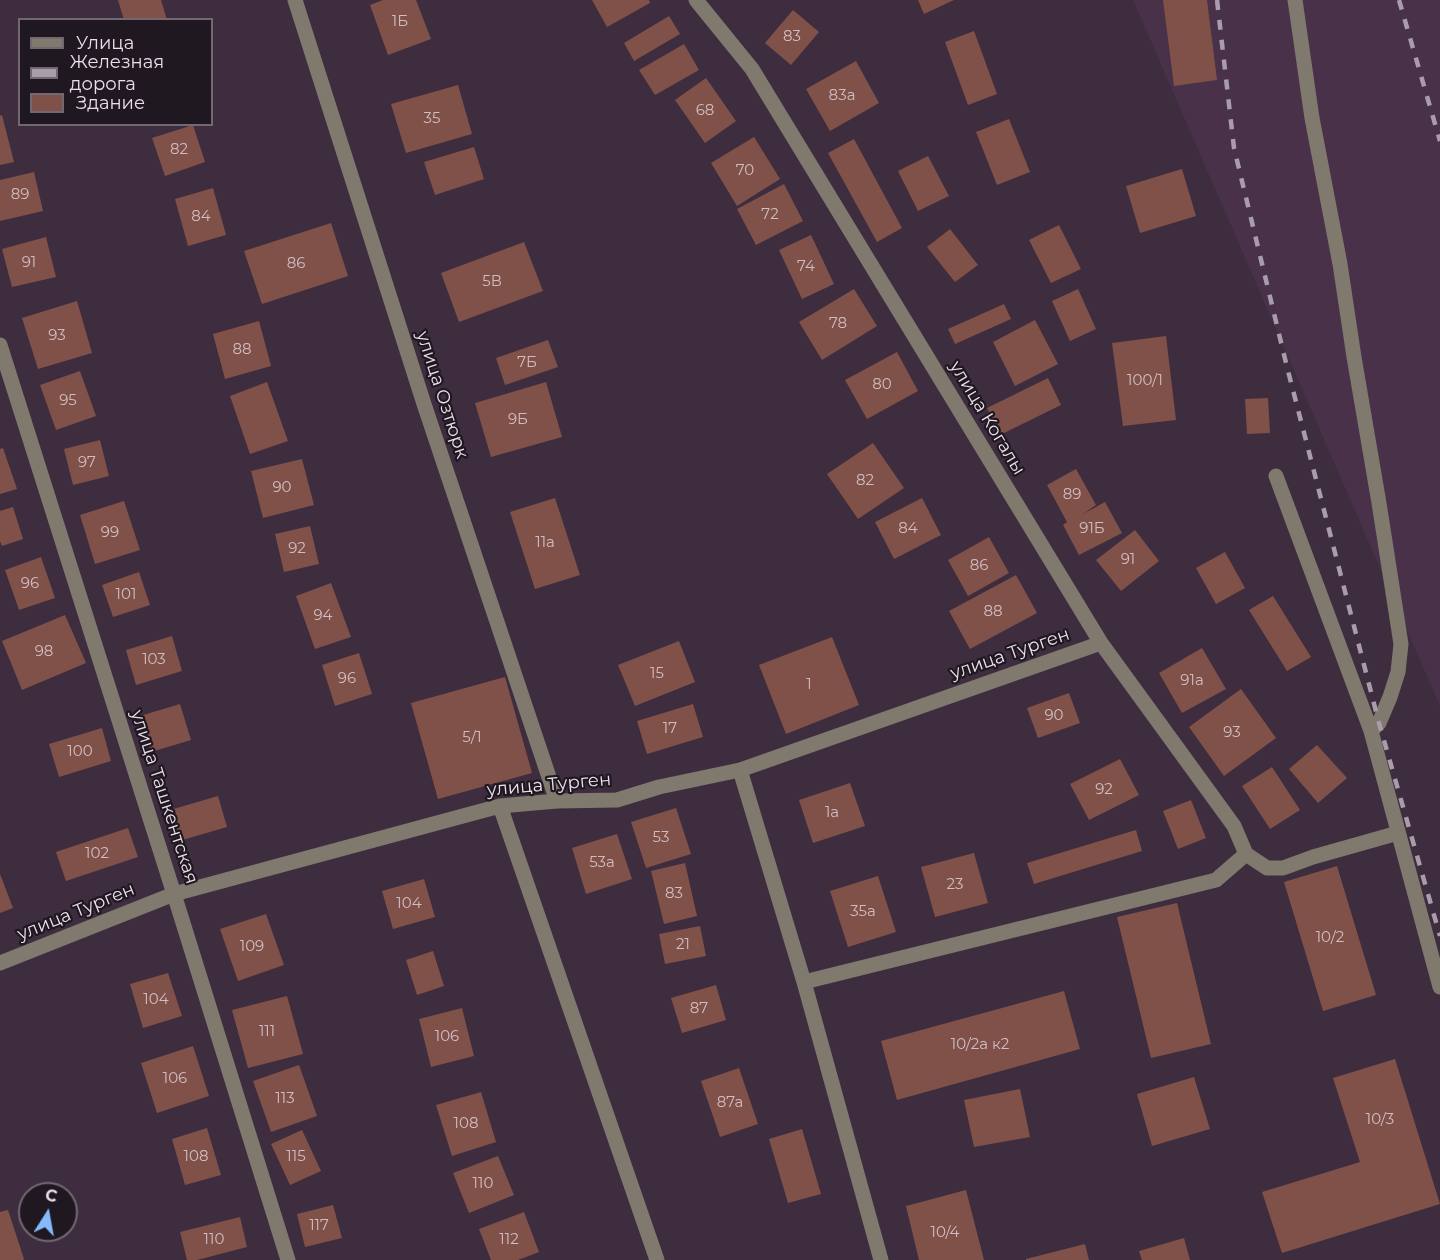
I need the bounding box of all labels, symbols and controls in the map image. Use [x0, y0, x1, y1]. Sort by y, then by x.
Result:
house number: 1Б [392, 13, 408, 31]
legend [18, 18, 213, 126]
house number: 83 [783, 28, 801, 46]
text: Улица [76, 32, 134, 54]
text: Железная дорога [70, 51, 164, 95]
house number: 83а [829, 87, 855, 105]
text: Здание [76, 92, 145, 114]
house number: 68 [696, 102, 714, 120]
house number: 35 [424, 110, 440, 128]
house number: 82 [170, 141, 188, 159]
house number: 70 [736, 162, 754, 180]
house number: 89 [11, 186, 29, 204]
house number: 72 [761, 206, 779, 224]
house number: 84 [191, 208, 211, 226]
house number: 91 [22, 254, 36, 272]
house number: 86 [287, 255, 305, 273]
house number: 74 [797, 258, 815, 276]
house number: 5В [482, 273, 502, 291]
house number: 78 [829, 315, 847, 333]
house number: 93 [48, 327, 66, 345]
street label: улица Озтюрк [411, 329, 473, 461]
house number: 88 [232, 341, 252, 359]
house number: 7Б [517, 354, 537, 372]
street label: улица Когалы [945, 357, 1029, 479]
house number: 100/1 [1127, 372, 1163, 390]
house number: 80 [872, 376, 892, 394]
house number: 95 [59, 392, 77, 410]
house number: 9Б [508, 411, 528, 429]
house number: 97 [78, 454, 96, 472]
house number: 82 [856, 472, 874, 490]
house number: 90 [272, 479, 292, 497]
house number: 89 [1063, 486, 1081, 504]
house number: 84 [898, 520, 918, 538]
house number: 91Б [1079, 520, 1105, 538]
house number: 99 [101, 524, 119, 542]
house number: 11а [535, 534, 555, 552]
house number: 92 [288, 540, 306, 558]
house number: 91 [1121, 551, 1135, 569]
house number: 86 [970, 557, 988, 575]
house number: 96 [21, 575, 39, 593]
house number: 101 [116, 586, 136, 604]
house number: 88 [983, 603, 1003, 621]
house number: 94 [313, 607, 333, 625]
street label: улица Турген [948, 623, 1072, 685]
house number: 98 [35, 643, 53, 661]
house number: 103 [142, 651, 166, 669]
house number: 15 [650, 665, 664, 683]
house number: 96 [338, 670, 356, 688]
house number: 91а [1180, 672, 1204, 690]
house number: 1 [806, 676, 812, 694]
street label: улица Ташкентская [126, 707, 202, 887]
house number: 90 [1044, 707, 1064, 725]
house number: 17 [663, 720, 677, 738]
house number: 93 [1223, 724, 1241, 742]
house number: 5/1 [462, 729, 482, 747]
house number: 100 [67, 743, 93, 761]
street label: улица Турген [486, 769, 612, 801]
house number: 92 [1095, 781, 1113, 799]
house number: 1а [825, 804, 839, 822]
house number: 53 [653, 829, 669, 847]
house number: 102 [85, 845, 109, 863]
house number: 53а [589, 854, 615, 872]
house number: 23 [947, 876, 963, 894]
street label: улица Турген [14, 879, 138, 945]
house number: 83 [665, 885, 683, 903]
house number: 104 [396, 895, 422, 913]
house number: 35а [850, 903, 876, 921]
house number: 10/2 [1316, 929, 1344, 947]
house number: 21 [676, 936, 690, 954]
house number: 109 [240, 938, 264, 956]
house number: 104 [143, 991, 169, 1009]
house number: 87 [690, 1000, 708, 1018]
house number: 111 [259, 1023, 275, 1041]
house number: 106 [435, 1028, 459, 1046]
house number: 10/2а к2 [951, 1036, 1009, 1054]
house number: 106 [163, 1070, 187, 1088]
house number: 113 [275, 1090, 295, 1108]
house number: 87а [717, 1094, 743, 1112]
house number: 10/3 [1366, 1111, 1394, 1129]
house number: 108 [454, 1115, 478, 1133]
house number: 108 [184, 1148, 208, 1166]
house number: 115 [286, 1148, 306, 1166]
house number: 110 [473, 1175, 493, 1193]
north arrow [18, 1182, 78, 1242]
text: С [44, 1185, 59, 1206]
house number: 117 [309, 1217, 329, 1235]
house number: 10/4 [931, 1224, 959, 1242]
house number: 110 [204, 1231, 224, 1249]
house number: 112 [499, 1231, 519, 1249]

